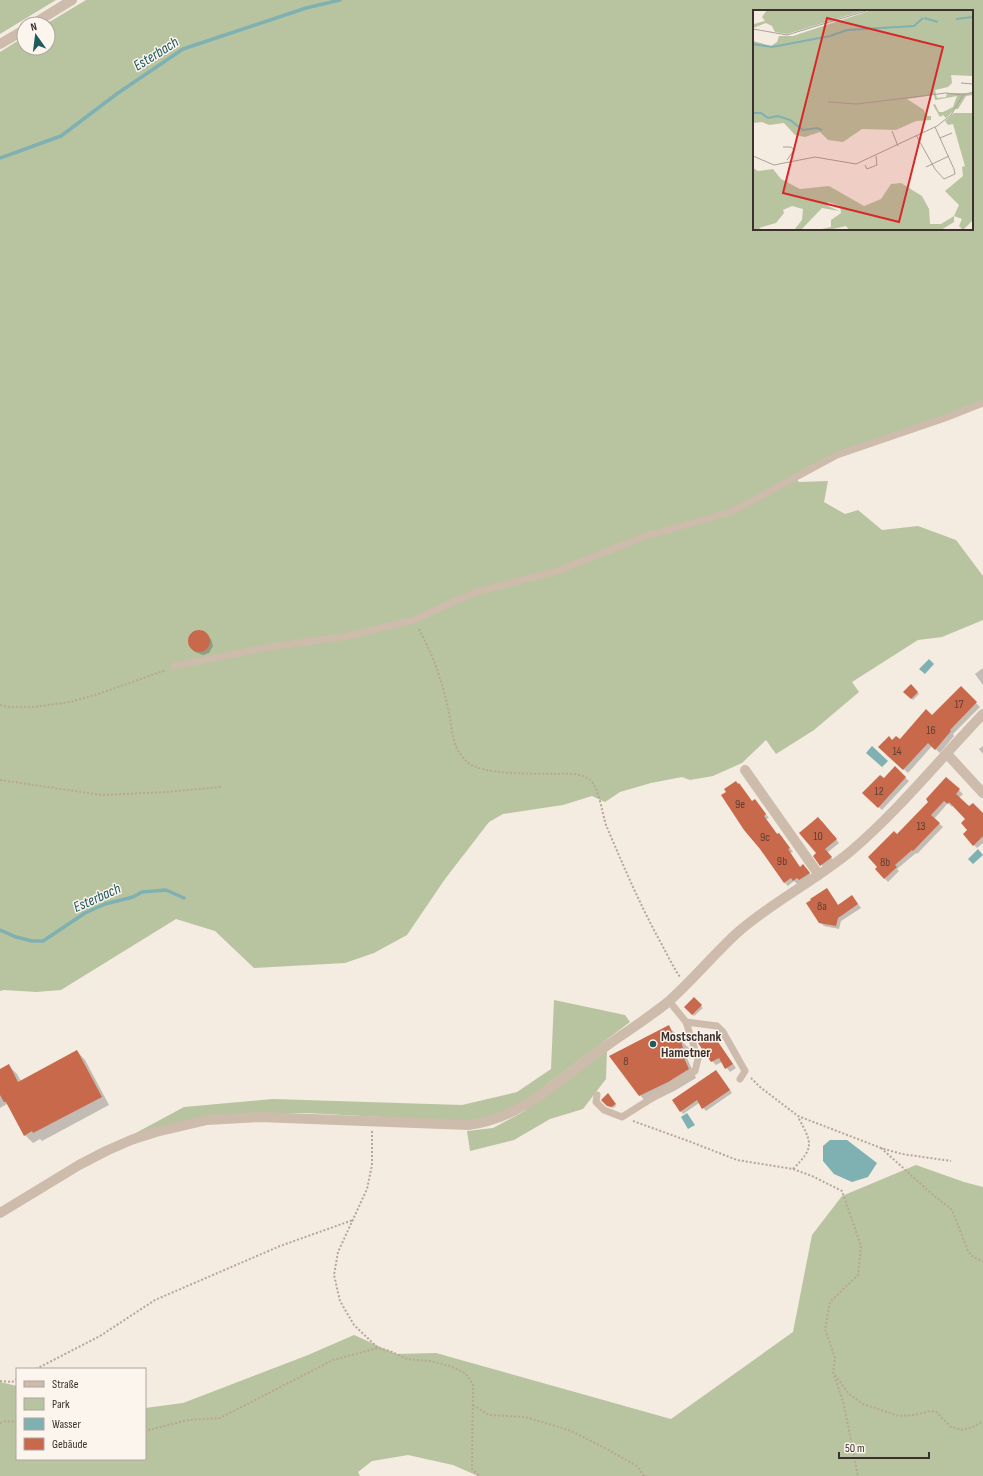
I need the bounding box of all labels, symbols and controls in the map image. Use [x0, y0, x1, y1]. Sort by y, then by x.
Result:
inset map [753, 10, 973, 230]
north arrow [16, 16, 56, 56]
text: N [29, 20, 38, 34]
water label: Esterbach [130, 33, 182, 75]
house number: 17 [955, 697, 964, 712]
house number: 16 [926, 723, 936, 738]
house number: 14 [892, 744, 902, 759]
house number: 12 [874, 784, 884, 799]
house number: 9e [735, 797, 745, 812]
house number: 13 [916, 819, 926, 834]
house number: 10 [813, 829, 823, 844]
house number: 9c [760, 830, 770, 845]
house number: 9b [777, 854, 787, 869]
house number: 8b [880, 855, 890, 870]
water label: Esterbach [70, 879, 124, 917]
house number: 8a [817, 899, 827, 914]
place label: Mostschank Hametner [661, 1028, 721, 1061]
marker: Mostschank Hametner [648, 1039, 658, 1049]
house number: 8 [623, 1054, 629, 1069]
legend [16, 1368, 146, 1460]
text: Straße [52, 1377, 79, 1392]
text: Park [52, 1397, 70, 1412]
text: Wasser [52, 1417, 81, 1432]
scale bar [839, 1434, 929, 1460]
text: Gebäude [52, 1437, 87, 1452]
text: 50 m [845, 1441, 865, 1456]

